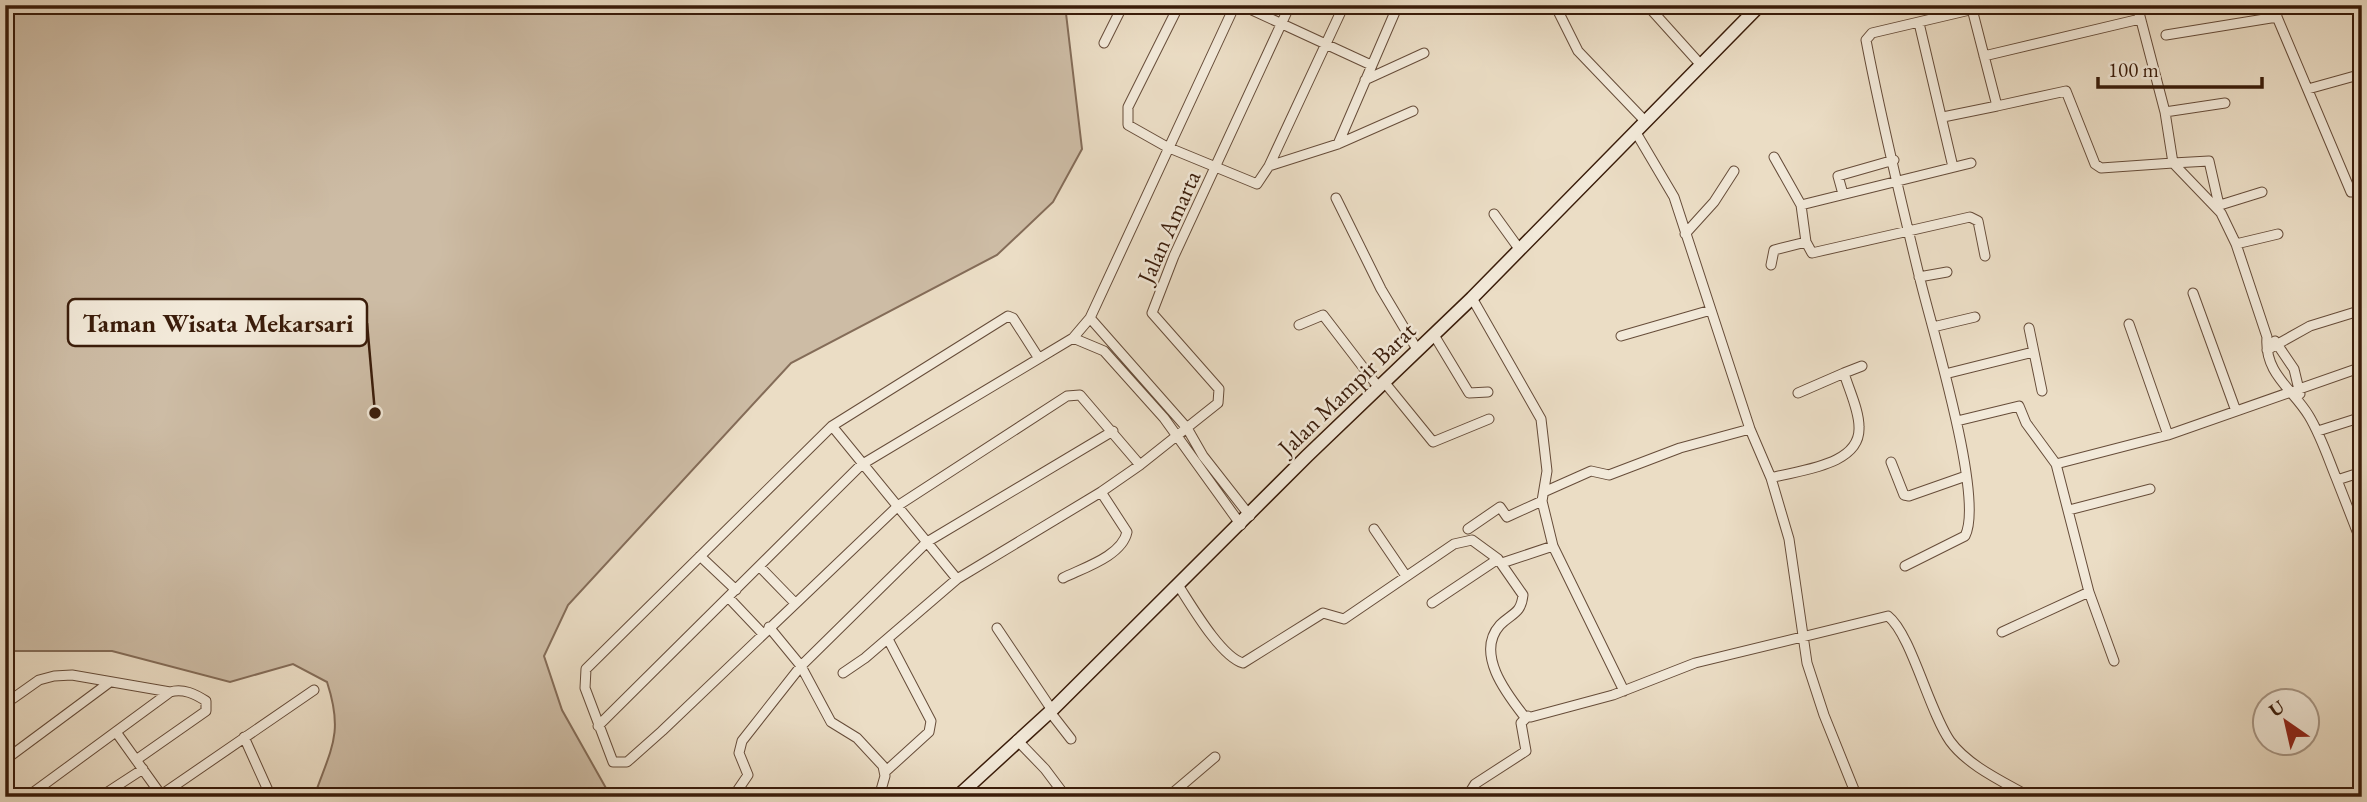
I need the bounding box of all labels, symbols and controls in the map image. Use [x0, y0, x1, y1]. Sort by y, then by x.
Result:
scale bar [2098, 46, 2262, 90]
text: 100 m [2108, 56, 2159, 83]
street label: Jalan Amarta [1129, 165, 1207, 290]
callout: Taman Wisata Mekarsari [68, 299, 367, 346]
text: Taman Wisata Mekarsari [82, 306, 354, 340]
street label: Jalan Mampir Barat [1270, 315, 1422, 464]
north arrow [2252, 686, 2322, 756]
text: U [2264, 694, 2290, 723]

